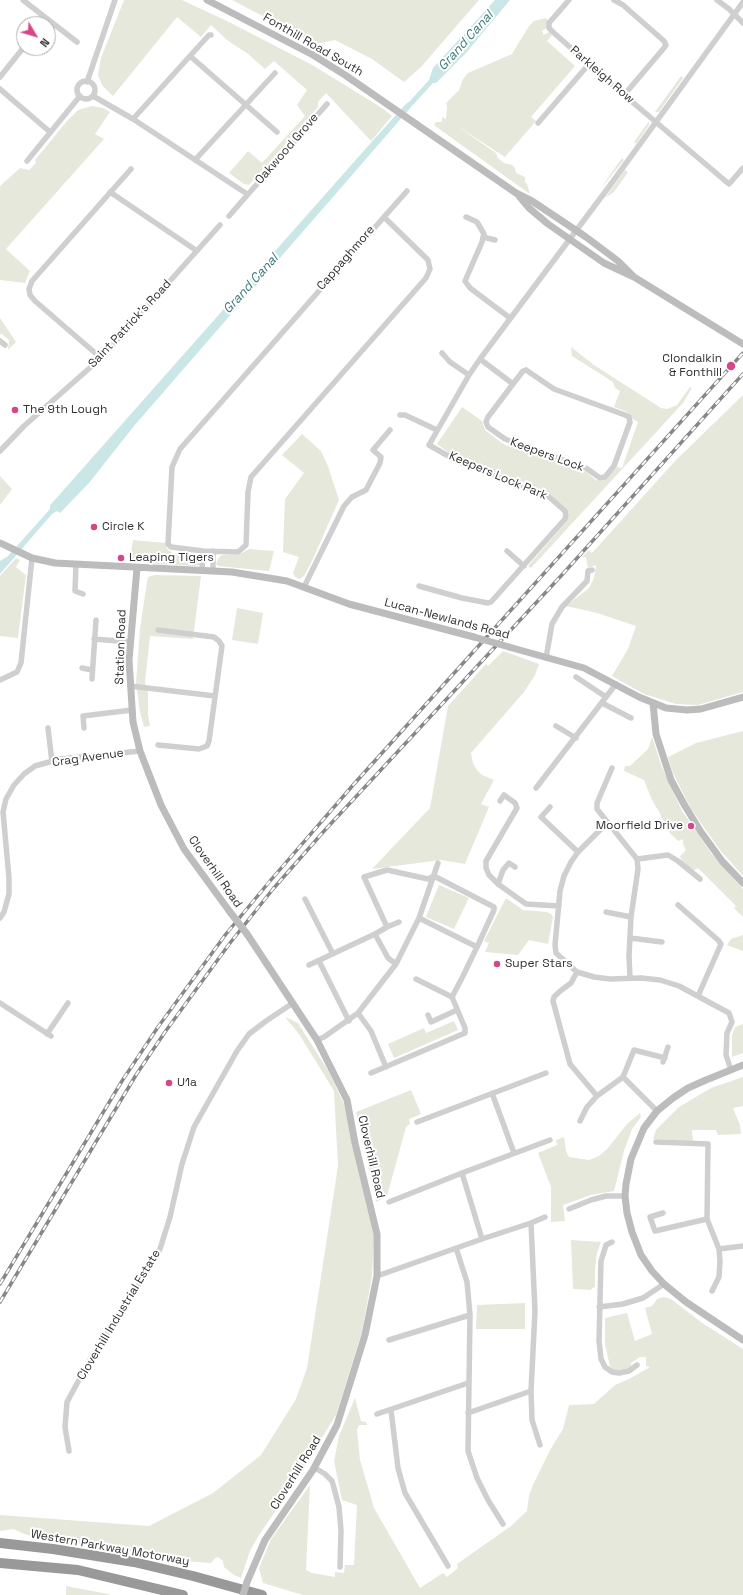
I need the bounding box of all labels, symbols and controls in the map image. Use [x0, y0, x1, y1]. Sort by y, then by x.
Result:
water label: Grand Canal [435, 8, 497, 74]
street label: Fonthill Road South [260, 10, 366, 80]
north arrow [16, 16, 56, 56]
text: N [37, 36, 52, 50]
street label: Parkleigh Row [567, 43, 637, 107]
street label: Oakwood Grove [252, 111, 322, 187]
street label: Cappaghmore [314, 223, 378, 293]
water label: Grand Canal [220, 251, 282, 317]
street label: Saint Patrick's Road [86, 277, 174, 371]
place label: Clondalkin & Fonthill [662, 352, 722, 380]
marker: Clondalkin & Fonthill [725, 360, 737, 372]
place label: The 9th Lough [23, 403, 107, 417]
marker: The 9th Lough [10, 405, 20, 415]
street label: Keepers Lock [508, 435, 586, 475]
street label: Keepers Lock Park [447, 449, 549, 503]
place label: Circle K [102, 520, 145, 534]
marker: Circle K [89, 522, 99, 532]
place label: Leaping Tigers [129, 551, 214, 565]
marker: Leaping Tigers [116, 553, 126, 563]
street label: Lucan-Newlands Road [383, 595, 511, 643]
street label: Station Road [112, 609, 130, 685]
street label: Crag Avenue [51, 746, 125, 770]
place label: Moorfield Drive [596, 819, 683, 833]
marker: Moorfield Drive [686, 821, 696, 831]
street label: Cloverhill Road [185, 833, 245, 911]
place label: Super Stars [505, 957, 573, 971]
marker: Super Stars [492, 959, 502, 969]
place label: U1a [177, 1076, 197, 1090]
marker: U1a [164, 1078, 174, 1088]
street label: Cloverhill Road [354, 1114, 388, 1200]
street label: Cloverhill Industrial Estate [74, 1247, 164, 1383]
street label: Cloverhill Road [268, 1433, 324, 1513]
street label: Western Parkway Motorway [29, 1527, 191, 1569]

